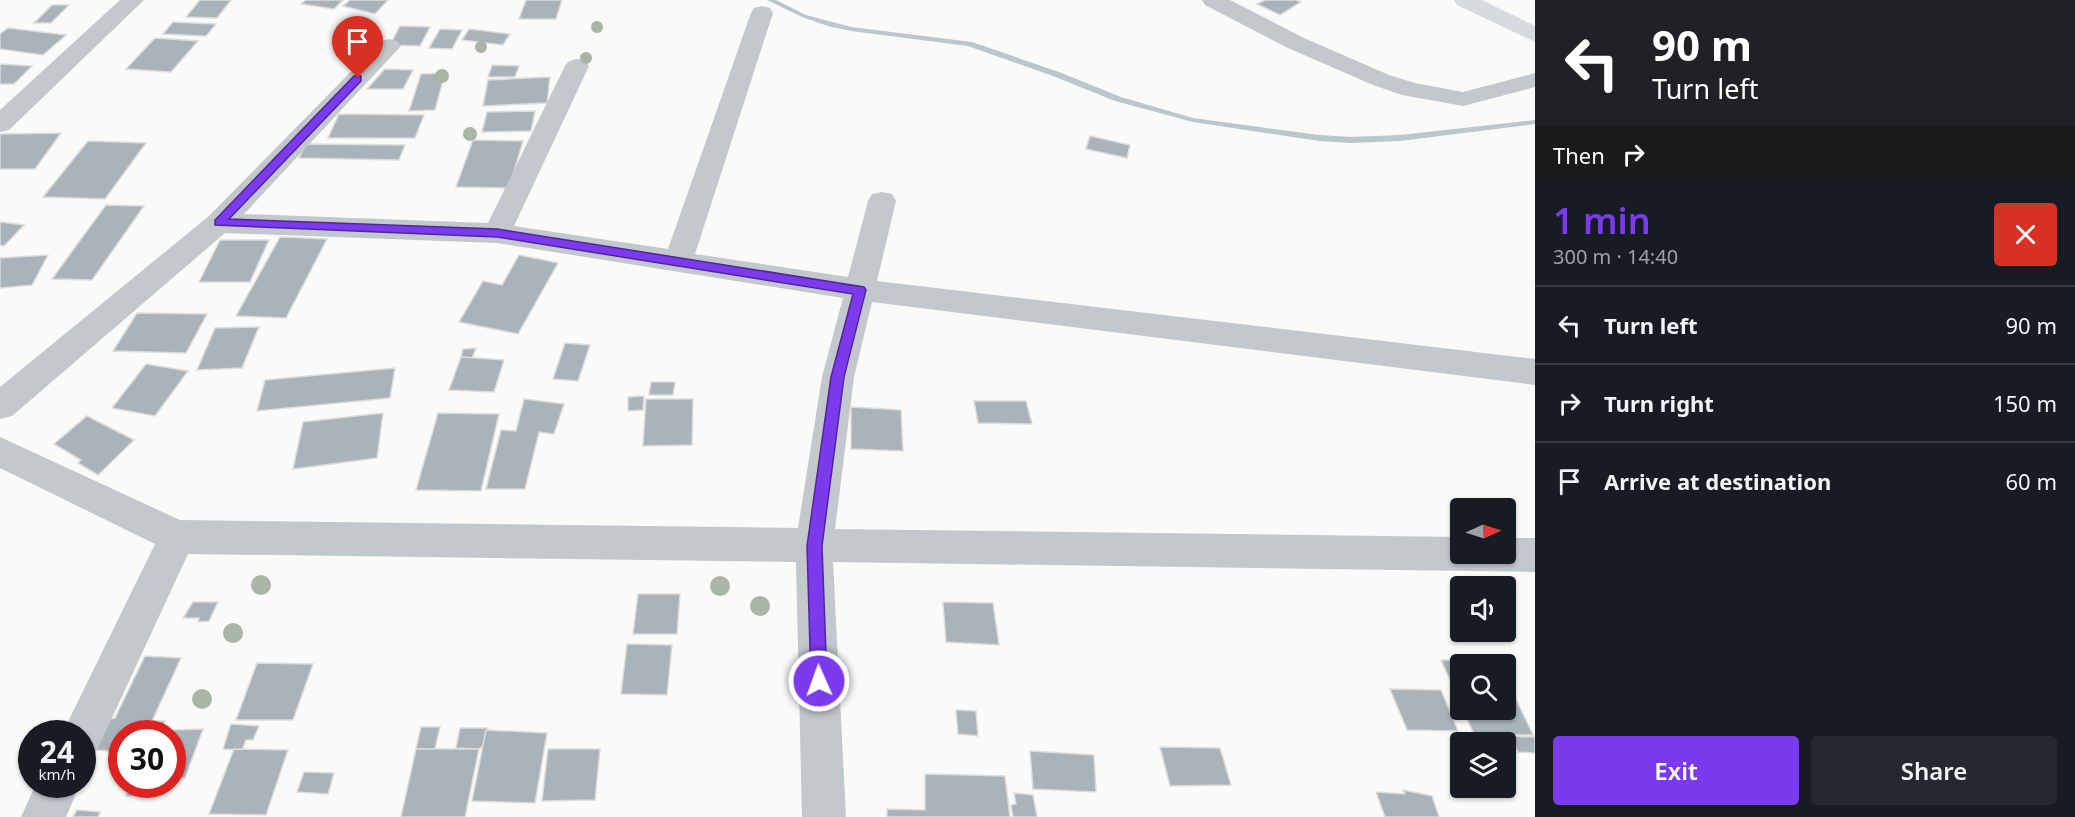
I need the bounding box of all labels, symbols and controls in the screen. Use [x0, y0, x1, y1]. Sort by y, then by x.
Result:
pin [332, 16, 383, 78]
text: 90 m [1652, 16, 1752, 73]
icon: left [1553, 24, 1631, 102]
icon: arrive [341, 25, 374, 58]
text: Turn left [1652, 70, 1758, 107]
icon: right [1617, 138, 1650, 171]
text: Then [1553, 140, 1605, 170]
text: 1 min [1553, 196, 1651, 245]
button: close [1994, 203, 2057, 266]
text: 300 m · 14:40 [1553, 243, 1678, 270]
icon: left [1553, 309, 1586, 342]
text: Turn left [1604, 310, 1698, 340]
text: 90 m [2006, 310, 2057, 340]
icon: right [1553, 387, 1586, 420]
text: Turn right [1604, 388, 1714, 418]
text: 150 m [1993, 388, 2057, 418]
icon: arrive [1553, 465, 1586, 498]
text: Arrive at destination [1604, 466, 1831, 496]
text: 60 m [2006, 466, 2057, 496]
north arrow [1450, 498, 1516, 564]
map controls [1450, 498, 1516, 798]
button: sound [1450, 576, 1516, 642]
position arrow [787, 649, 851, 713]
button: search [1450, 654, 1516, 720]
speed limit sign: 30 [108, 720, 186, 798]
text: 24 [40, 731, 74, 772]
button: layers [1450, 732, 1516, 798]
button: Exit [1553, 736, 1799, 805]
button: Share [1811, 736, 2057, 805]
text: km/h [39, 764, 75, 784]

